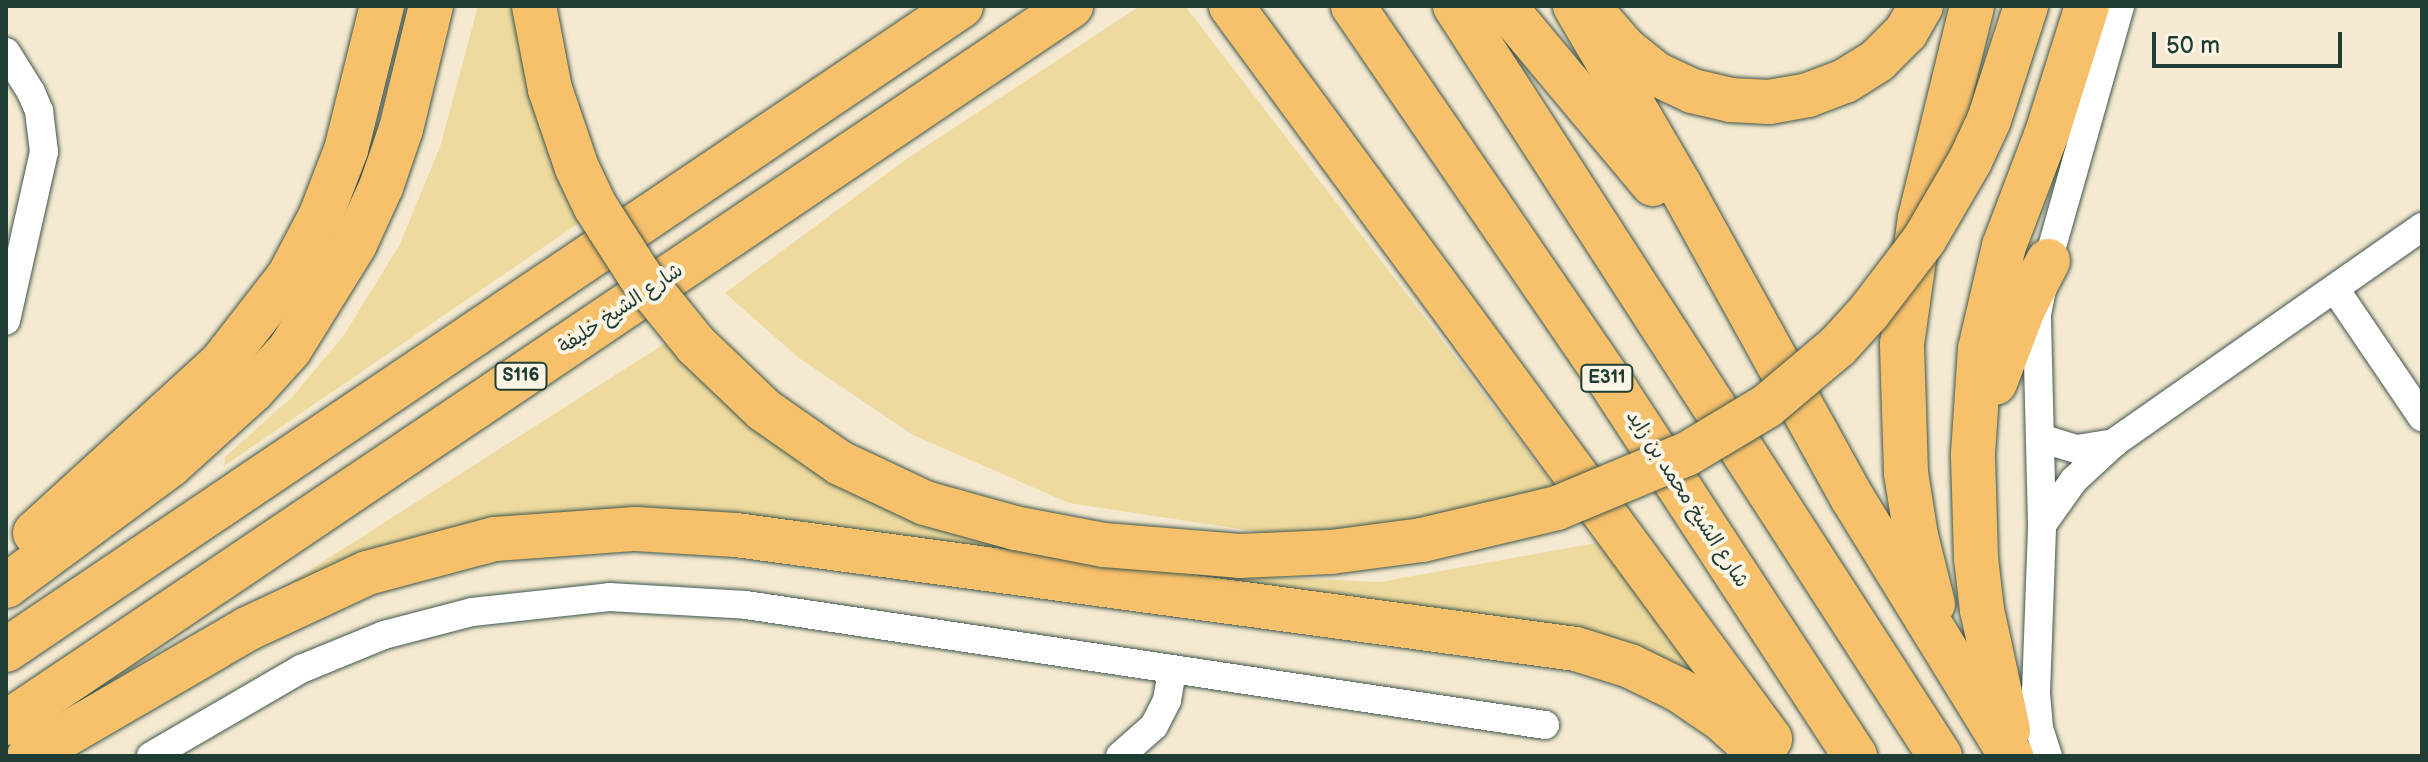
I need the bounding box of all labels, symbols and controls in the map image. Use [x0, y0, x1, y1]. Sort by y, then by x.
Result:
scale bar [2156, 16, 2346, 66]
text: 50 m [2166, 31, 2220, 60]
street label: شارع الشيخ خليفة [554, 259, 688, 359]
road number: S116 [493, 362, 549, 390]
road number: E311 [1579, 364, 1635, 392]
street label: شارع الشيخ محمد بن زايد [1621, 406, 1753, 592]

